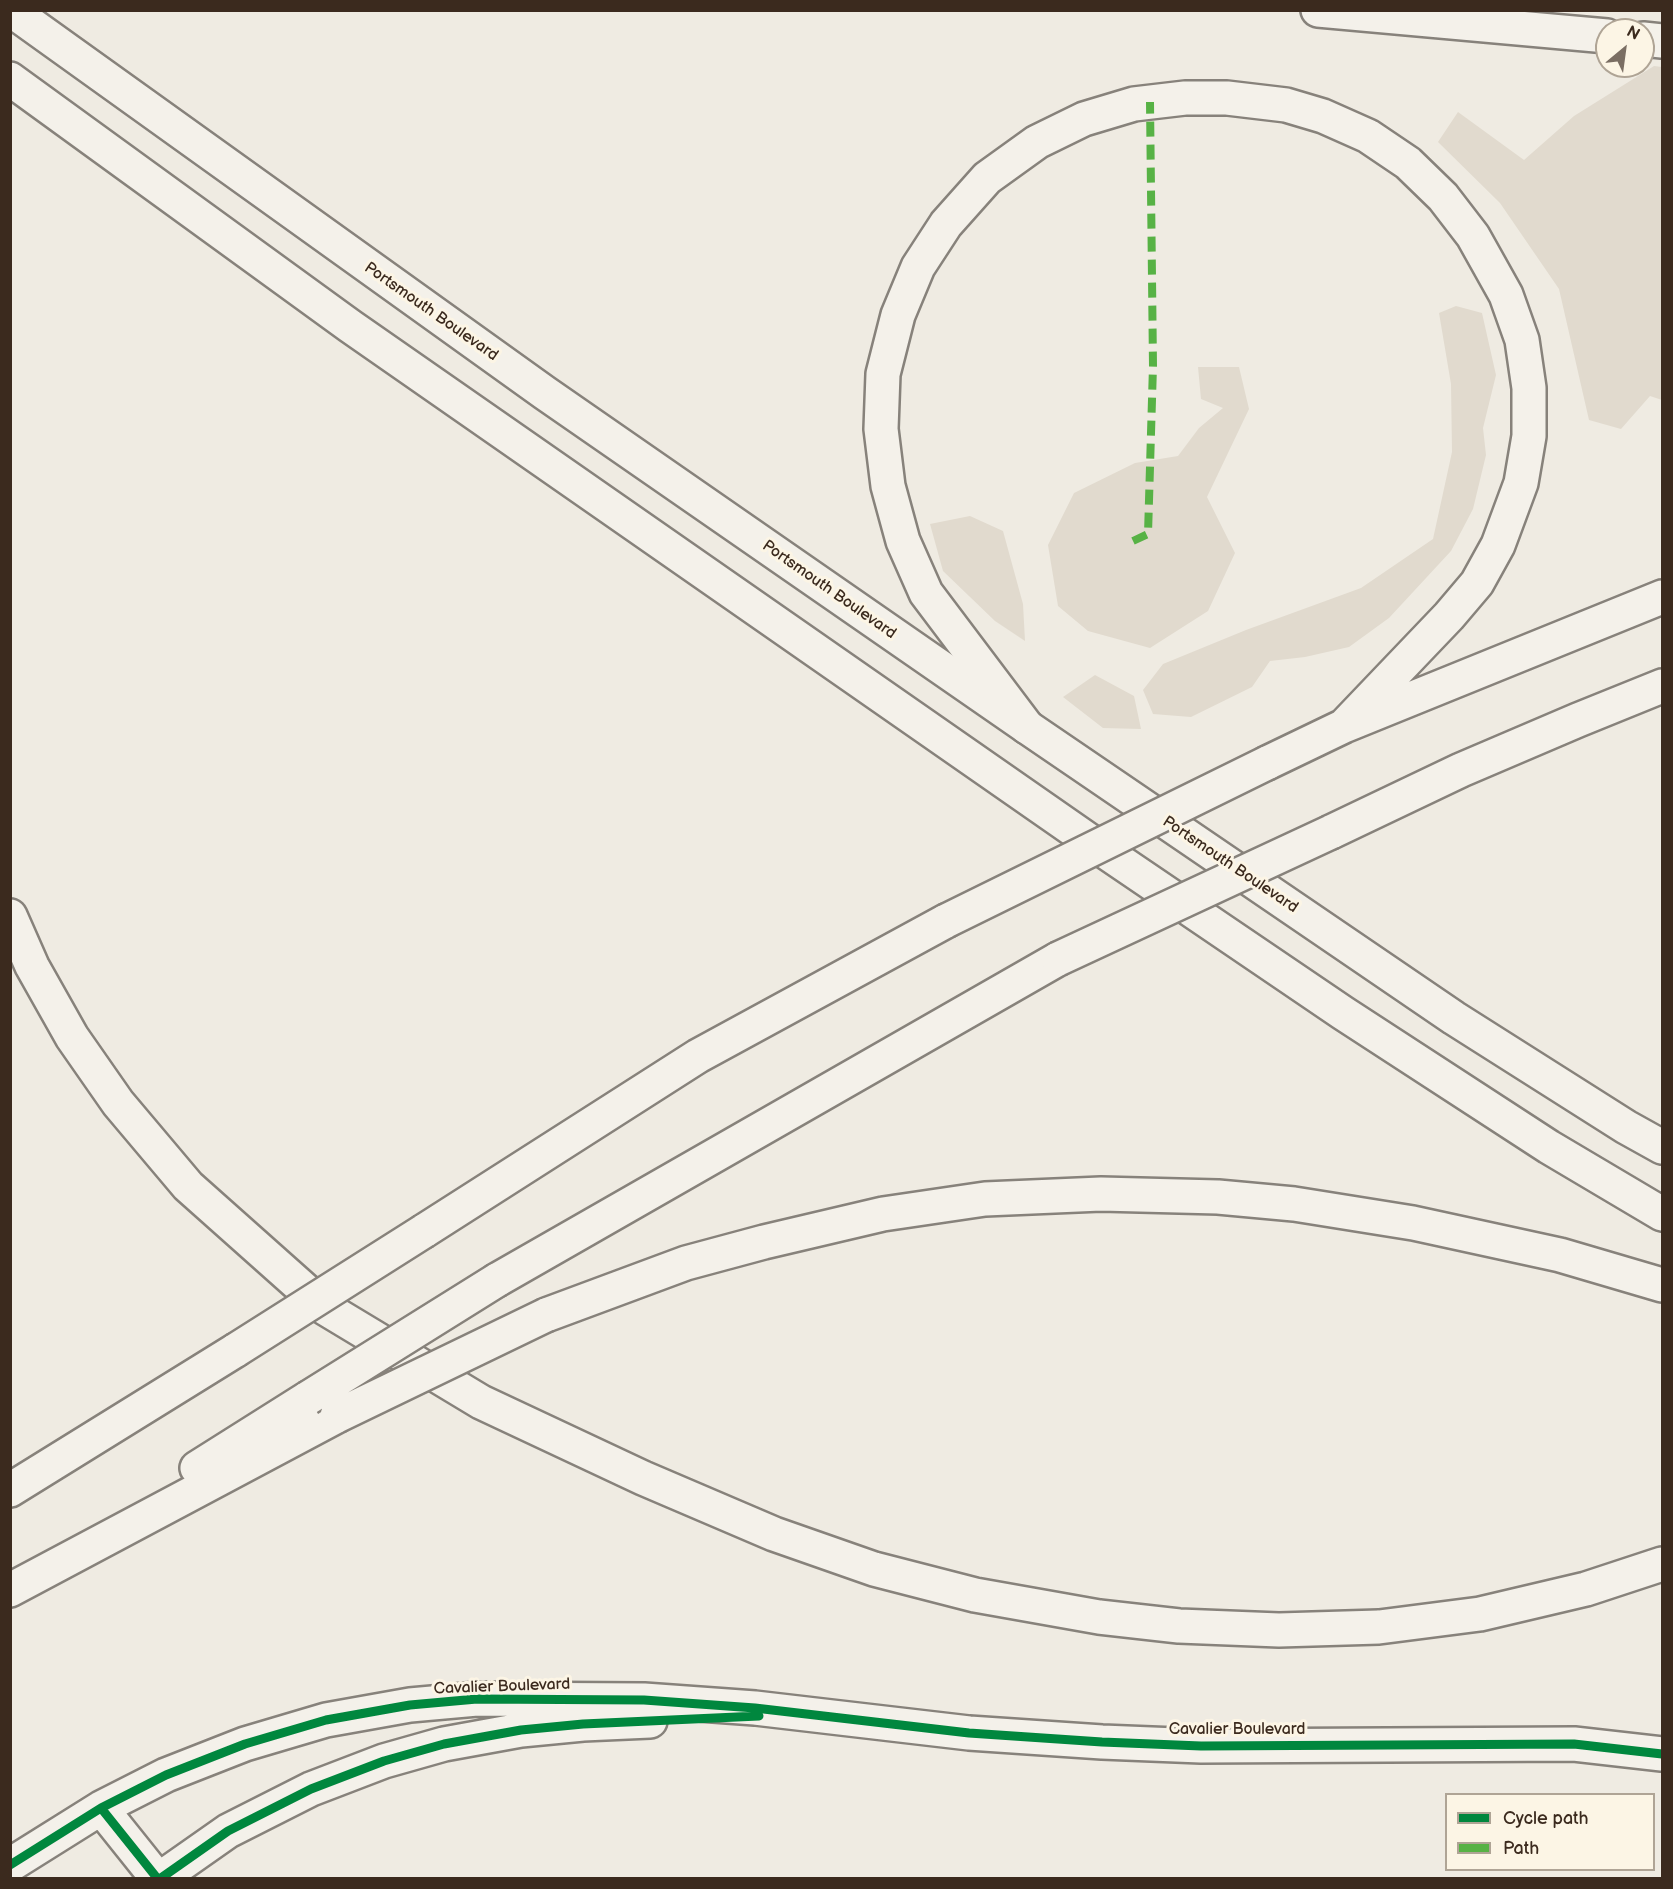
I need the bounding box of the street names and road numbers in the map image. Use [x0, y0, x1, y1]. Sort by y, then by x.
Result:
street label: Portsmouth Boulevard [360, 258, 502, 366]
street label: Portsmouth Boulevard [758, 536, 900, 644]
street label: Portsmouth Boulevard [1159, 813, 1301, 917]
street label: Cavalier Boulevard [433, 1675, 571, 1699]
street label: Cavalier Boulevard [1169, 1720, 1305, 1740]

